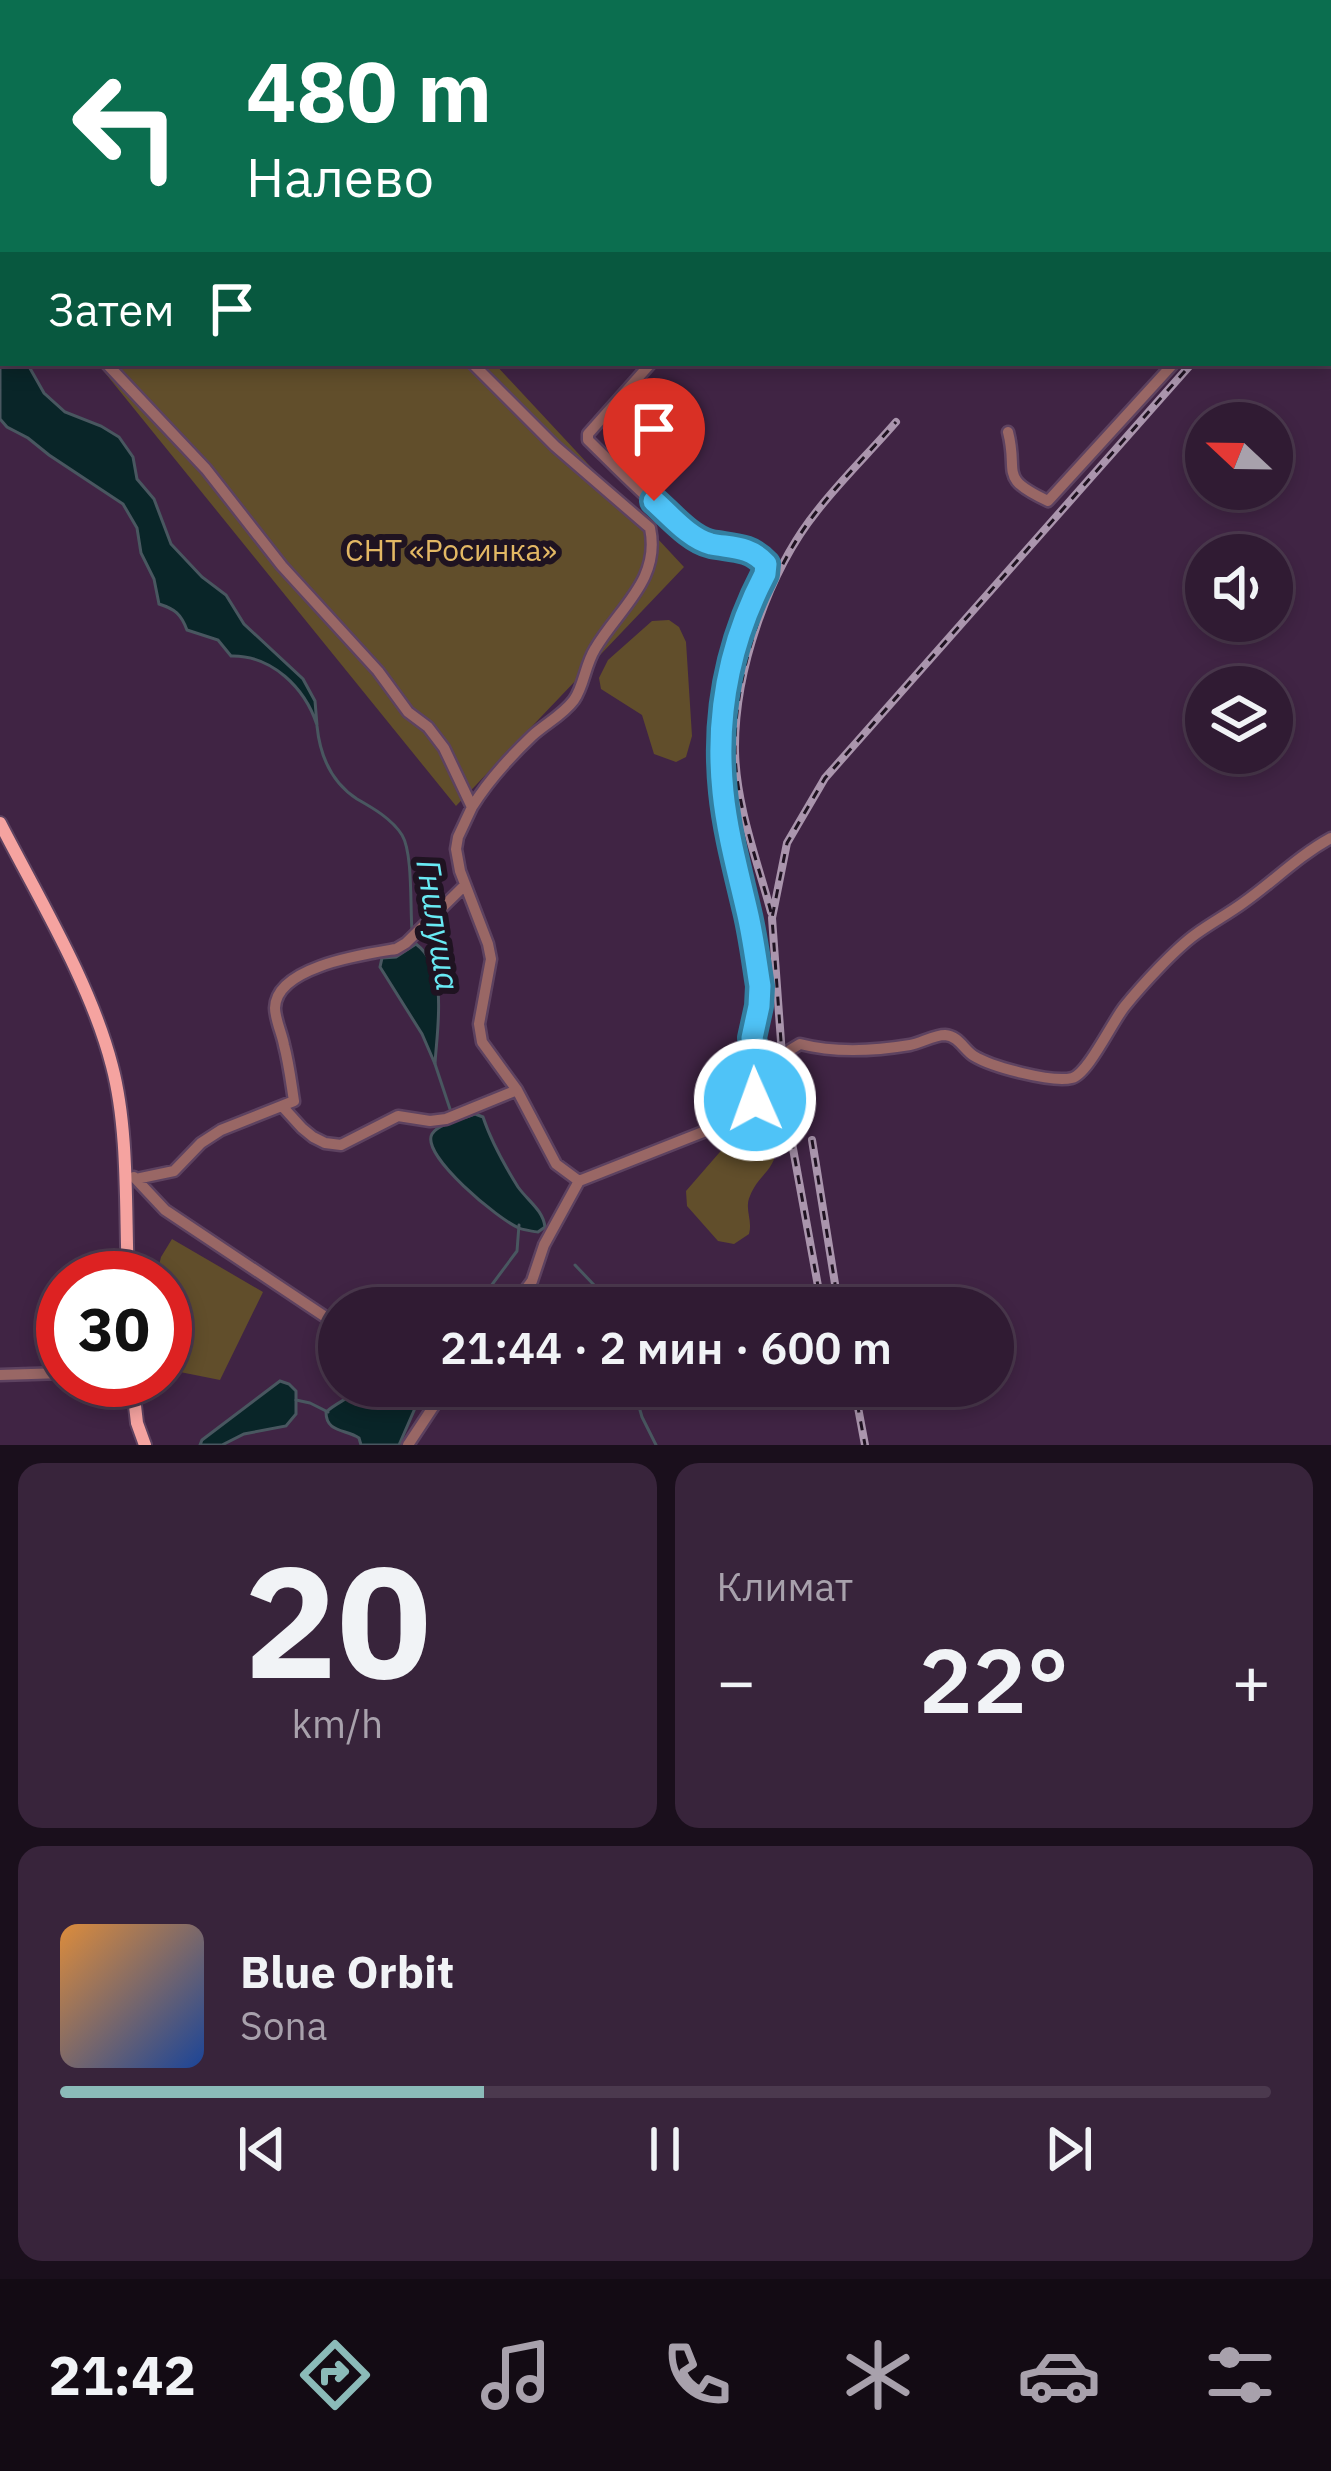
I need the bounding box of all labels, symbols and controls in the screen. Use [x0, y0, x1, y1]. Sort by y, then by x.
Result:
text: 480 m [246, 36, 492, 145]
icon: left [48, 48, 204, 204]
text: Налево [246, 142, 434, 212]
icon: arrive [199, 276, 265, 342]
text: Затем [48, 280, 175, 338]
pin [603, 378, 705, 501]
icon: arrive [621, 396, 687, 462]
north arrow [1185, 402, 1293, 510]
map controls [1185, 402, 1293, 774]
park label: СНТ «Росинка» [345, 530, 557, 569]
button: sound [1185, 534, 1293, 642]
button: layers [1185, 666, 1293, 774]
water label: Гнилуша [407, 856, 471, 994]
position arrow [692, 1037, 818, 1163]
speed limit sign: 30 [36, 1251, 192, 1407]
text: 21:44 · 2 мин · 600 m [440, 1318, 892, 1376]
text: 20 [244, 1518, 431, 1721]
text: Климат [717, 1561, 853, 1612]
text: 22° [919, 1621, 1069, 1738]
text: − [717, 1637, 756, 1723]
text: + [1231, 1637, 1271, 1723]
text: km/h [291, 1698, 383, 1749]
text: Blue Orbit [240, 1942, 454, 2000]
text: Sona [240, 2000, 327, 2051]
icon: previous [229, 2116, 295, 2182]
icon: pause [632, 2116, 698, 2182]
icon: next [1036, 2116, 1102, 2182]
icon: directions [293, 2333, 377, 2417]
icon: music [474, 2333, 558, 2417]
icon: phone [655, 2333, 739, 2417]
icon: climate [836, 2333, 920, 2417]
icon: car [1017, 2333, 1101, 2417]
icon: filters [1198, 2333, 1282, 2417]
text: 21:42 [49, 2340, 196, 2410]

